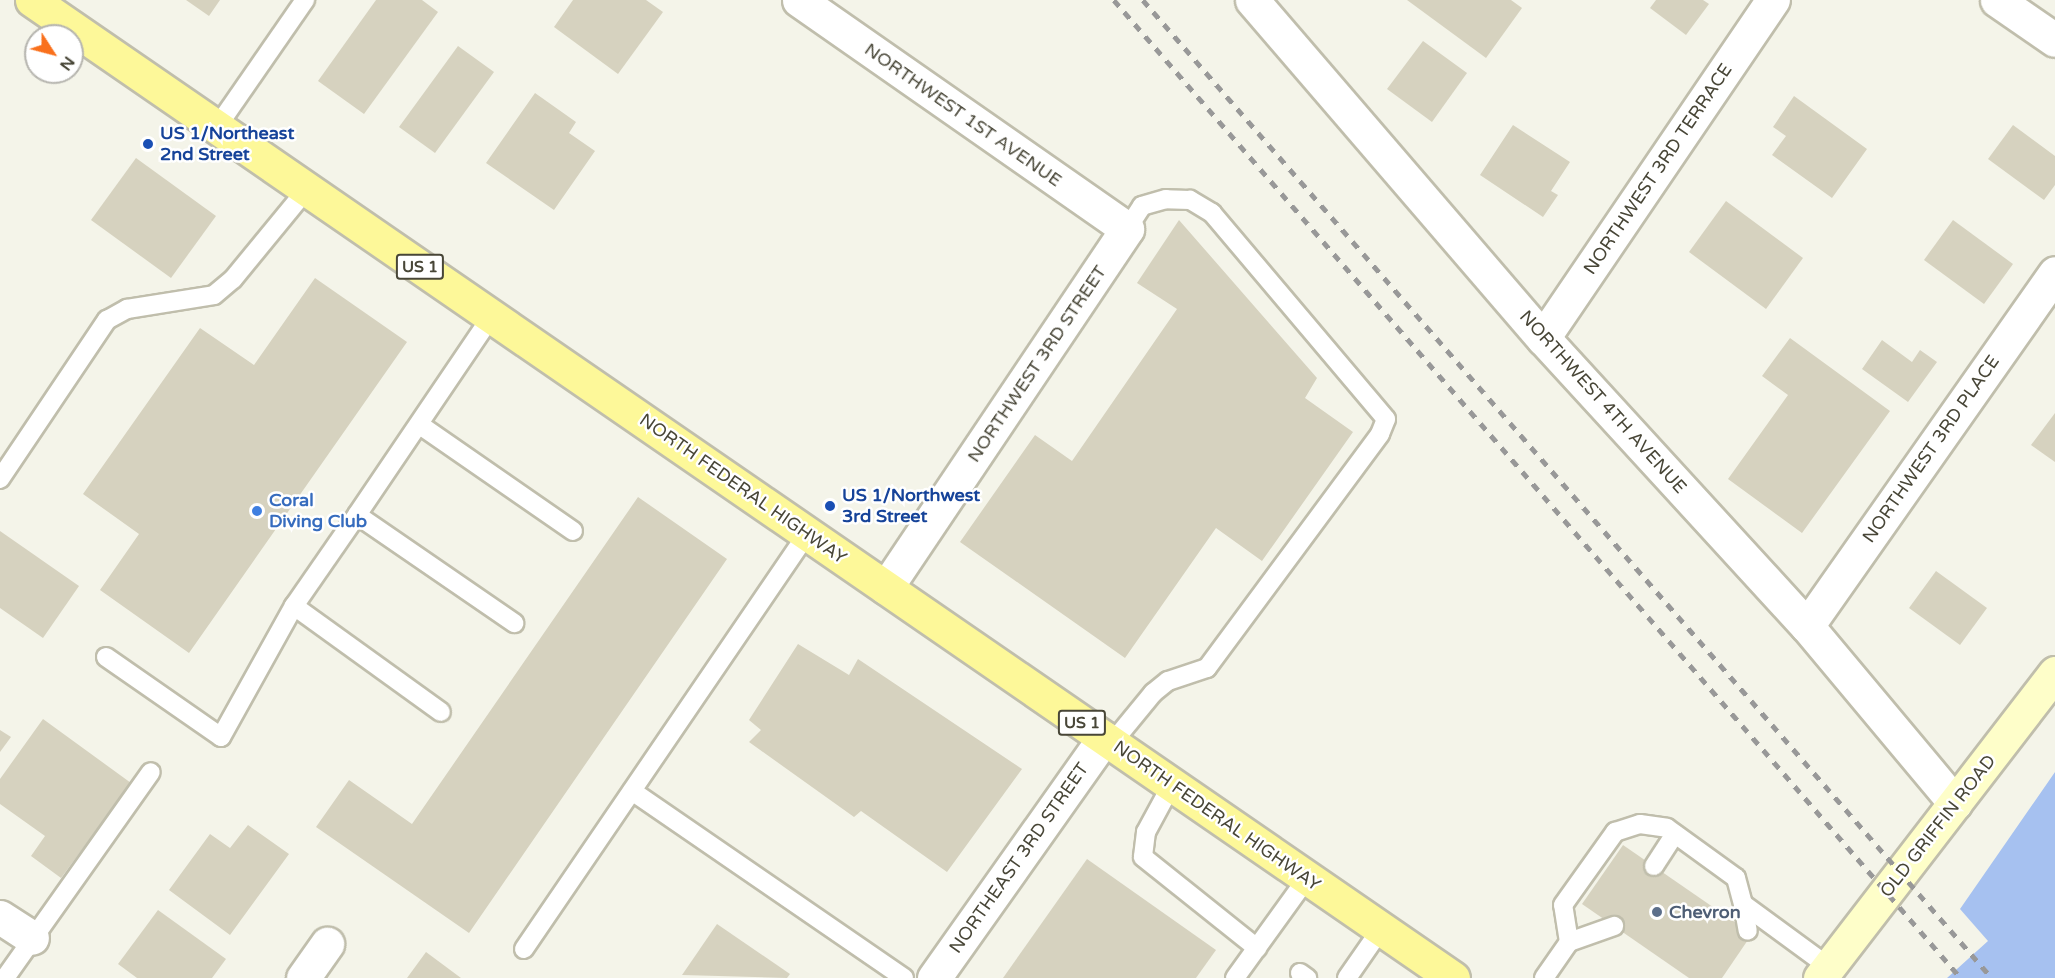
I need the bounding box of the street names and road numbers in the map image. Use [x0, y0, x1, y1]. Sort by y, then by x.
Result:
street label: NORTHWEST 1ST AVENUE [860, 39, 1066, 191]
street label: NORTHWEST 3RD TERRACE [1579, 59, 1737, 279]
road number: US 1 [394, 254, 446, 280]
street label: NORTHWEST 3RD STREET [963, 262, 1111, 466]
street label: NORTHWEST 4TH AVENUE [1515, 306, 1691, 498]
street label: NORTHWEST 3RD PLACE [1858, 351, 2004, 547]
street label: NORTH FEDERAL HIGHWAY [635, 409, 851, 569]
road number: US 1 [1056, 710, 1108, 736]
street label: NORTH FEDERAL HIGHWAY [1109, 736, 1325, 896]
street label: OLD GRIFFIN ROAD [1876, 750, 2000, 902]
street label: NORTHEAST 3RD STREET [945, 758, 1093, 958]

